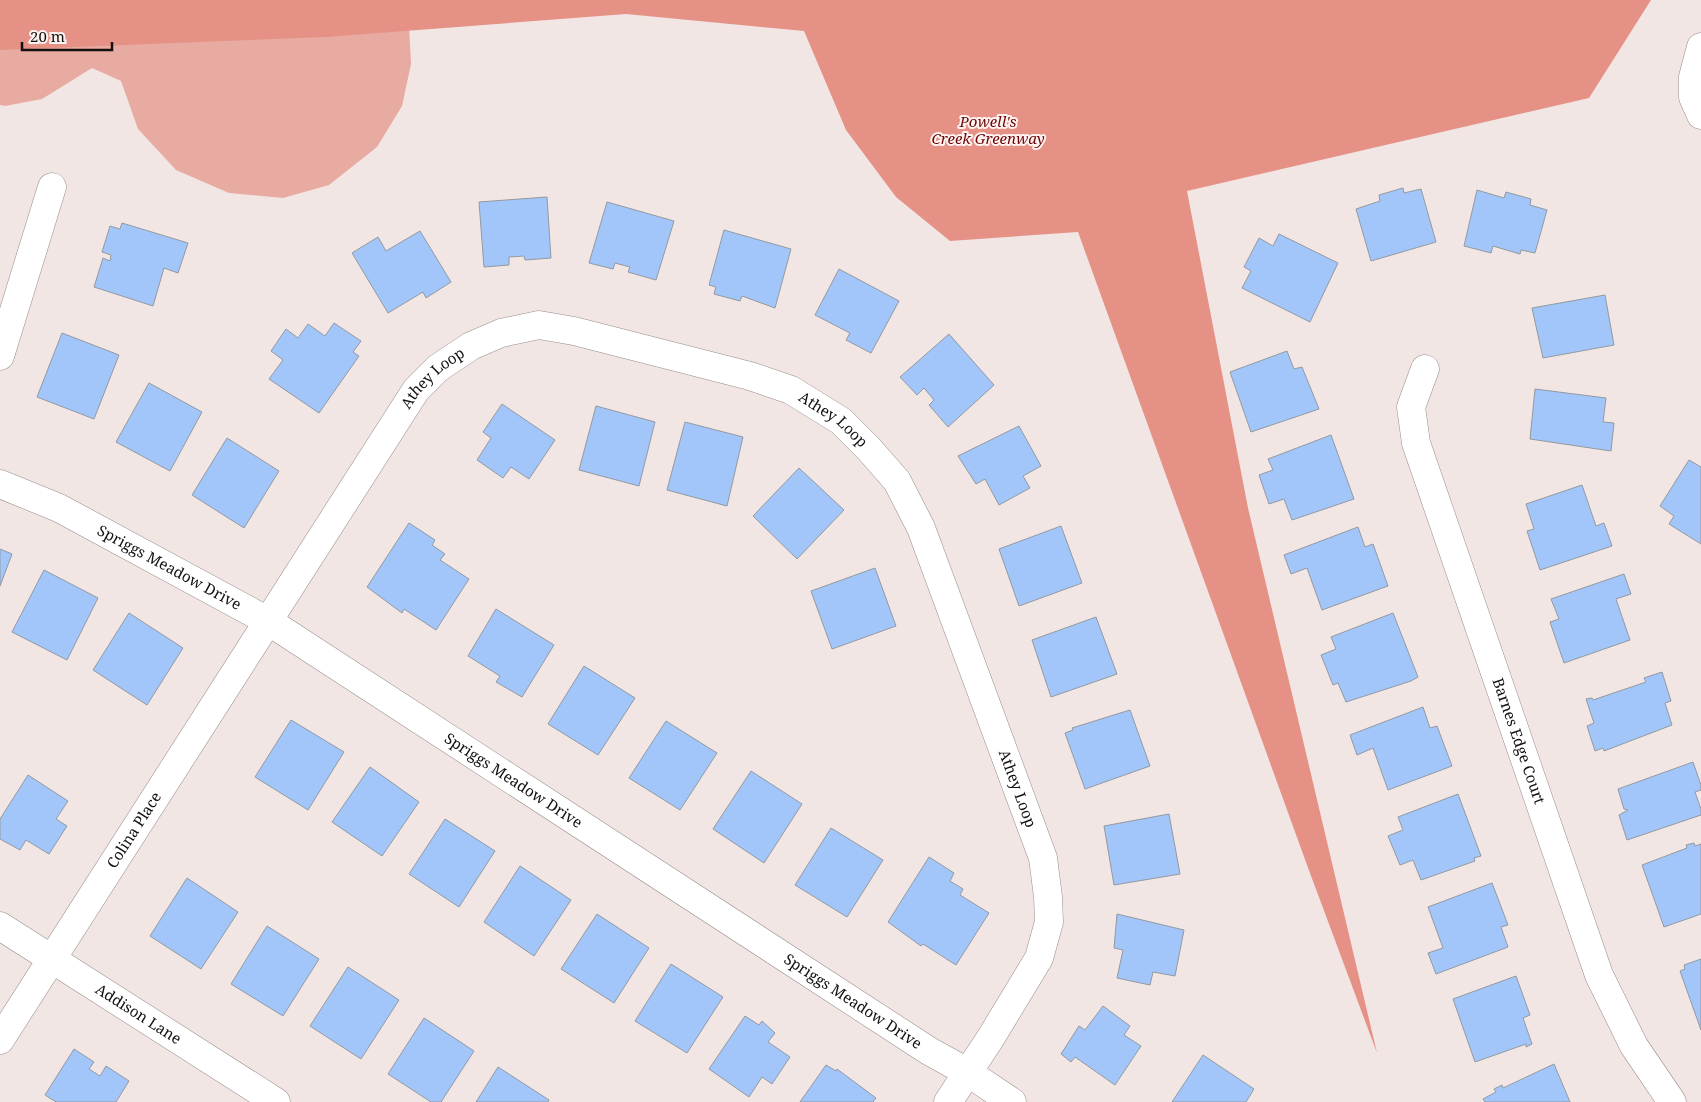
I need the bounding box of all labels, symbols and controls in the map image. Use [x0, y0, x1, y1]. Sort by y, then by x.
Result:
scale bar [22, 20, 112, 52]
text: 20 m [30, 26, 65, 46]
park label: Powell's Creek Greenway [931, 111, 1045, 148]
street label: Athey Loop [396, 342, 468, 412]
street label: Athey Loop [795, 386, 872, 451]
street label: Spriggs Meadow Drive [94, 520, 245, 614]
street label: Barnes Edge Court [1489, 675, 1550, 806]
street label: Spriggs Meadow Drive [441, 728, 587, 832]
street label: Athey Loop [995, 746, 1042, 830]
street label: Colina Place [102, 788, 165, 872]
street label: Spriggs Meadow Drive [781, 948, 926, 1053]
street label: Addison Lane [92, 979, 186, 1048]

